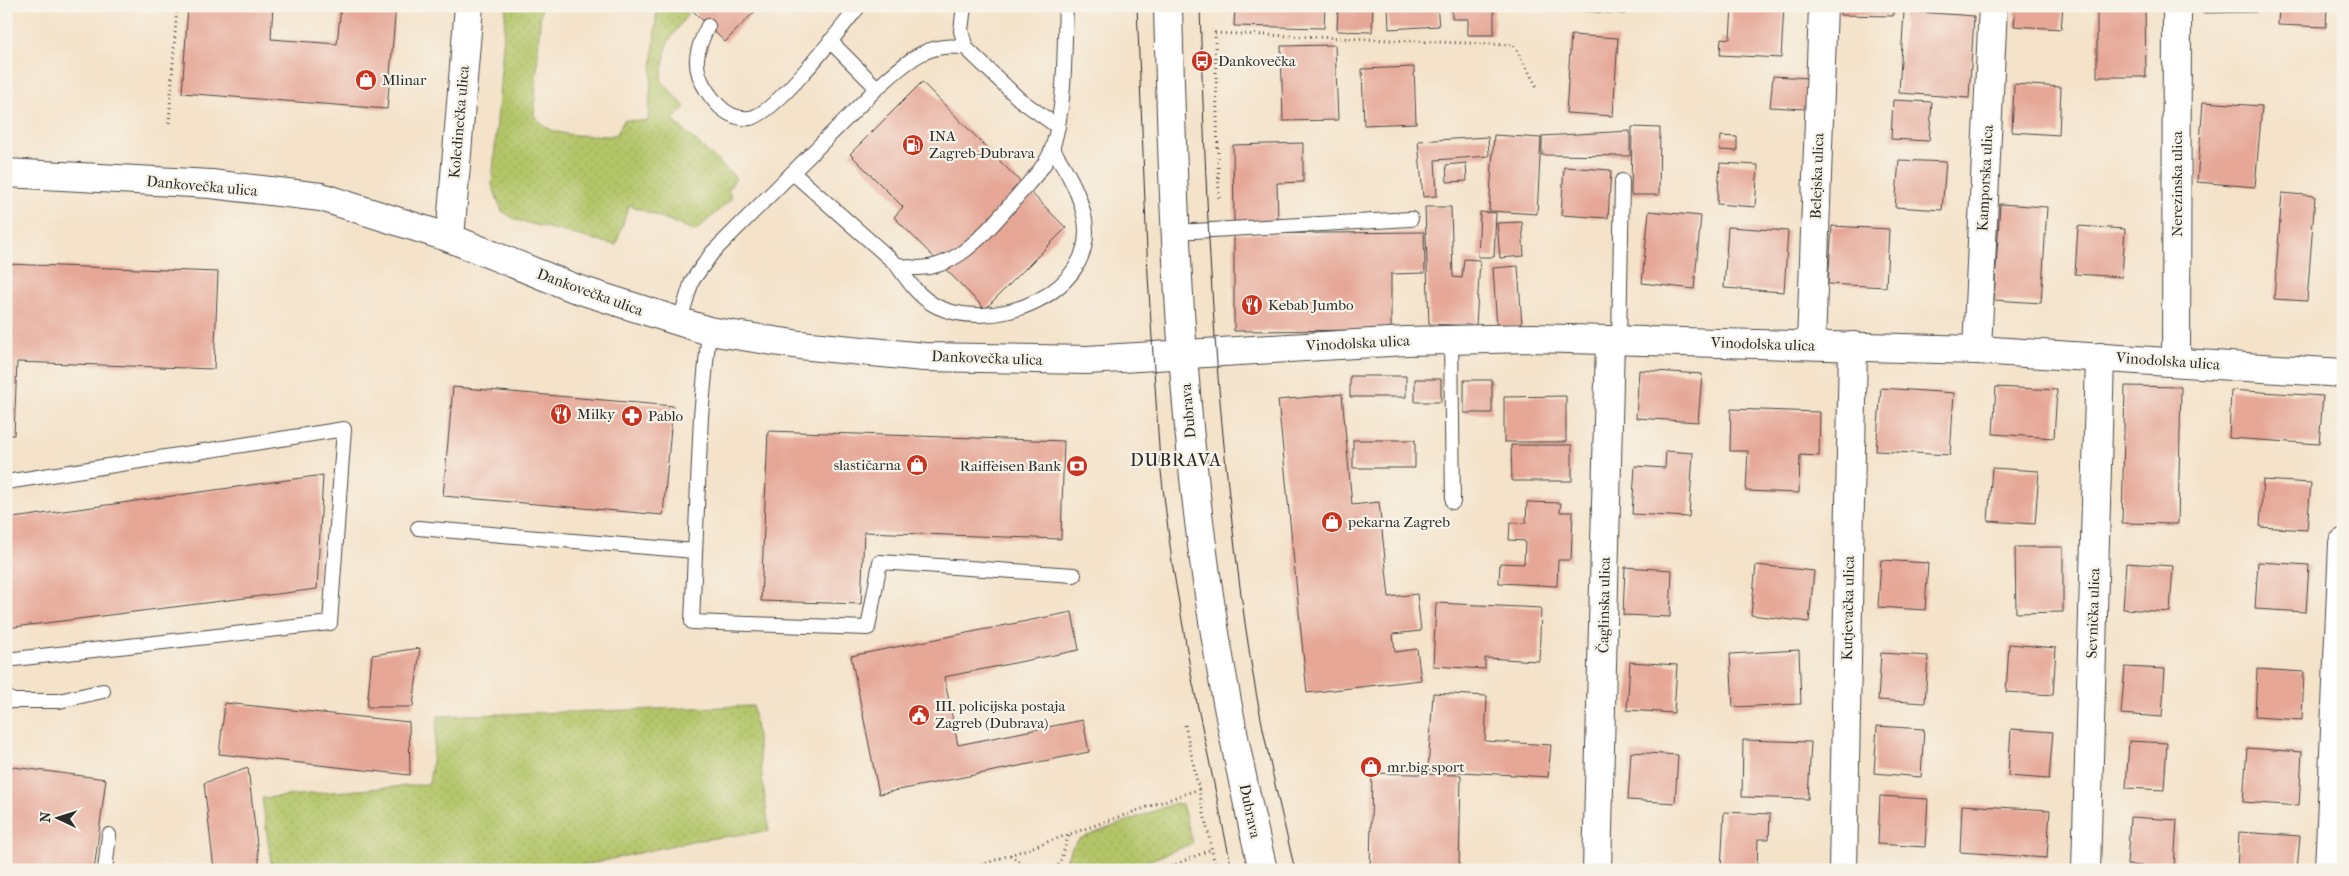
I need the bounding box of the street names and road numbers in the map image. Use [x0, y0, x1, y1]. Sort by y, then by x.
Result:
street label: Koledinečka ulica [445, 64, 473, 179]
street label: Kamporska ulica [1973, 123, 1997, 232]
street label: Nerezinska ulica [2168, 130, 2186, 237]
street label: Belejska ulica [1806, 132, 1828, 219]
street label: Dankovečka ulica [146, 172, 259, 200]
street label: Dankovečka ulica [535, 264, 646, 320]
street label: Vinodolska ulica [1305, 331, 1412, 355]
street label: Vinodolska ulica [1710, 333, 1816, 355]
street label: Dankovečka ulica [931, 347, 1044, 369]
street label: Vinodolska ulica [2114, 348, 2222, 374]
street label: Dubrava [1177, 382, 1199, 439]
street label: Kutjevačka ulica [1838, 554, 1858, 660]
street label: Čaglinska ulica [1594, 556, 1614, 653]
street label: Sevnička ulica [2082, 566, 2104, 659]
street label: Dubrava [1235, 782, 1265, 841]

